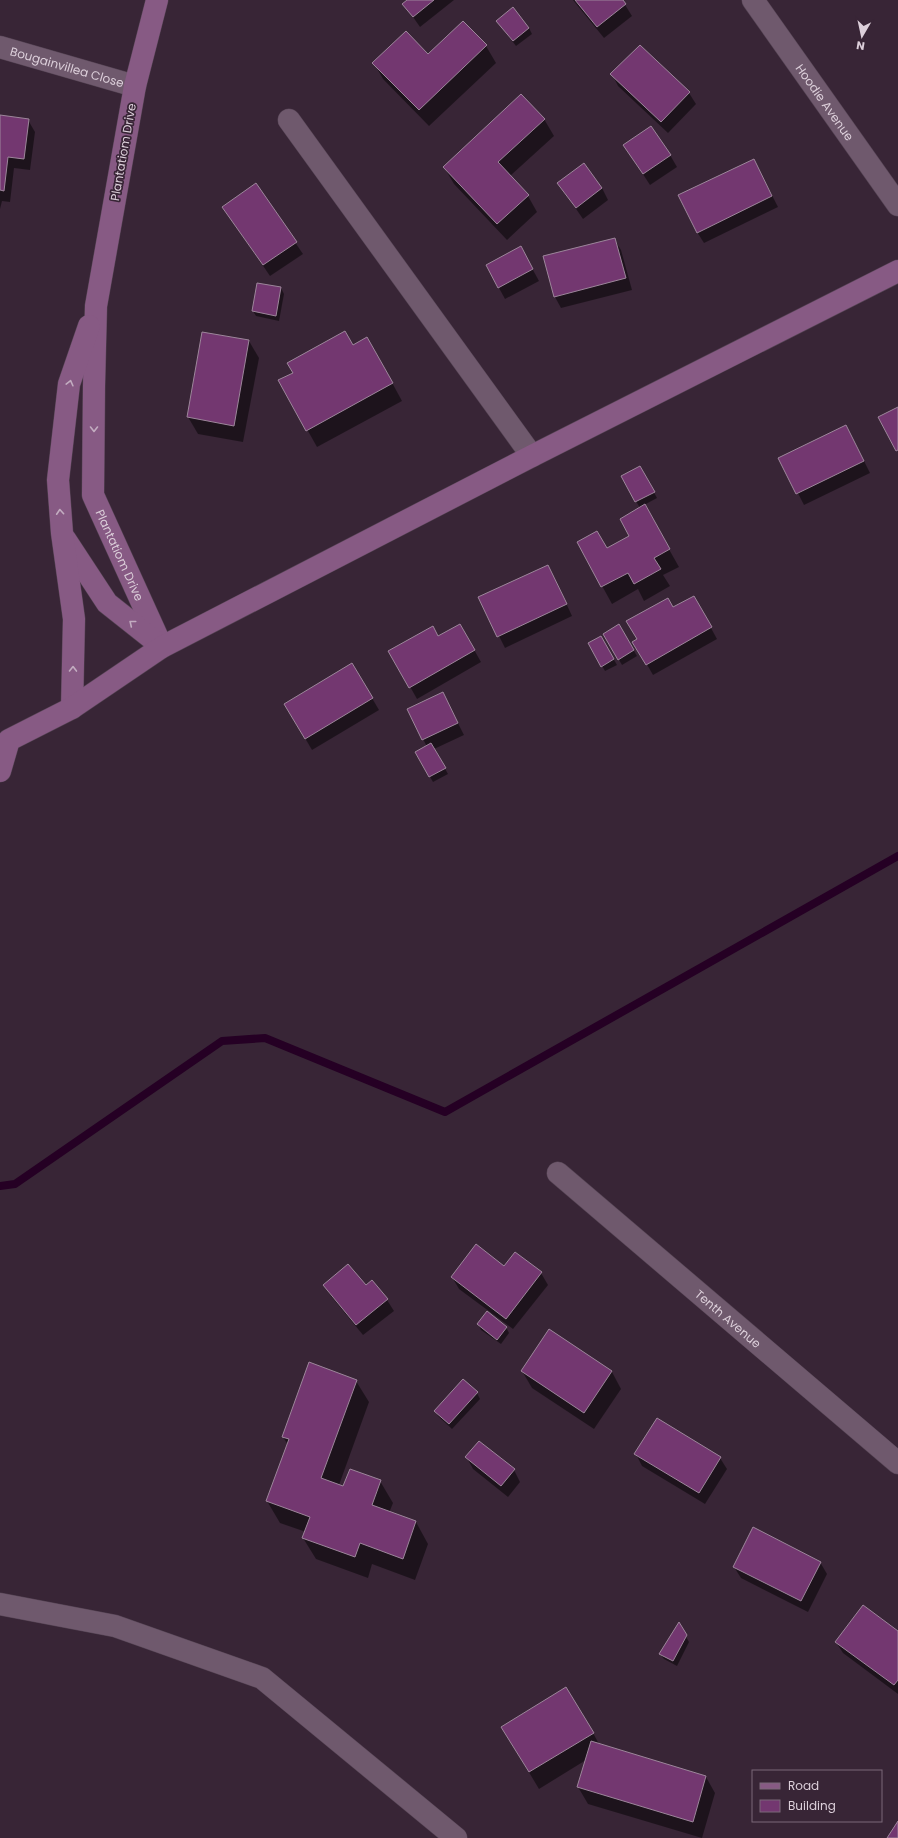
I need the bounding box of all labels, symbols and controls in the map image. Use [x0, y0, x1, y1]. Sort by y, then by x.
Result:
north arrow [842, 16, 882, 56]
text: N [855, 37, 866, 54]
street label: Bougainvillea Close [8, 42, 126, 91]
street label: Hoodie Avenue [792, 60, 858, 144]
street label: Plantatiom Drive [106, 102, 140, 202]
one-way arrow [65, 380, 73, 386]
one-way arrow [90, 426, 98, 432]
street label: Plantatiom Drive [92, 506, 148, 603]
one-way arrow [56, 509, 65, 515]
one-way arrow [129, 620, 136, 627]
one-way arrow [69, 666, 77, 672]
street label: Tenth Avenue [692, 1285, 765, 1351]
legend [752, 1770, 882, 1822]
text: Road [788, 1777, 819, 1794]
text: Building [788, 1797, 836, 1814]

